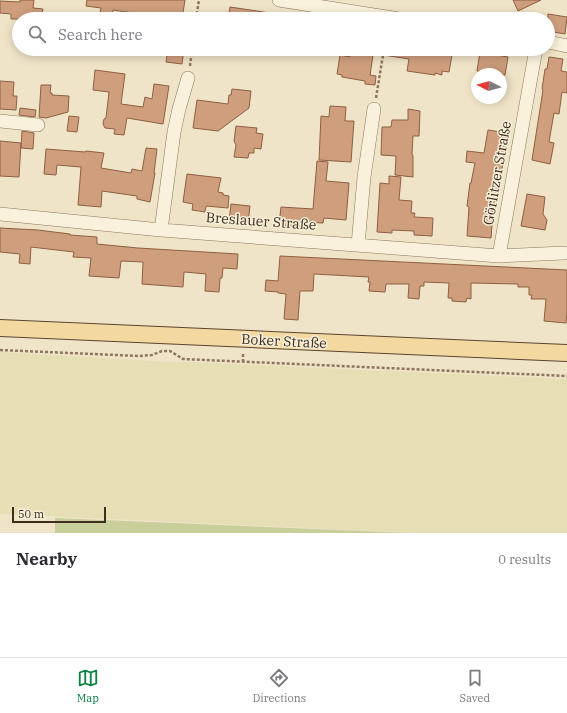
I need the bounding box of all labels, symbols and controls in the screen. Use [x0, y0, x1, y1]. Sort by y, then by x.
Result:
search box [12, 12, 555, 56]
icon: search [26, 23, 48, 45]
text: Search here [58, 25, 143, 44]
north arrow [471, 68, 507, 104]
street label: Görlitzer Straße [479, 120, 515, 226]
street label: Breslauer Straße [205, 208, 317, 234]
street label: Boker Straße [241, 330, 327, 352]
scale bar [12, 505, 106, 524]
text: 50 m [18, 507, 44, 521]
text: Nearby [16, 548, 77, 570]
text: 0 results [498, 551, 551, 568]
tab: Map [77, 667, 99, 705]
tab: Directions [252, 667, 306, 705]
tab: Saved [459, 667, 490, 705]

